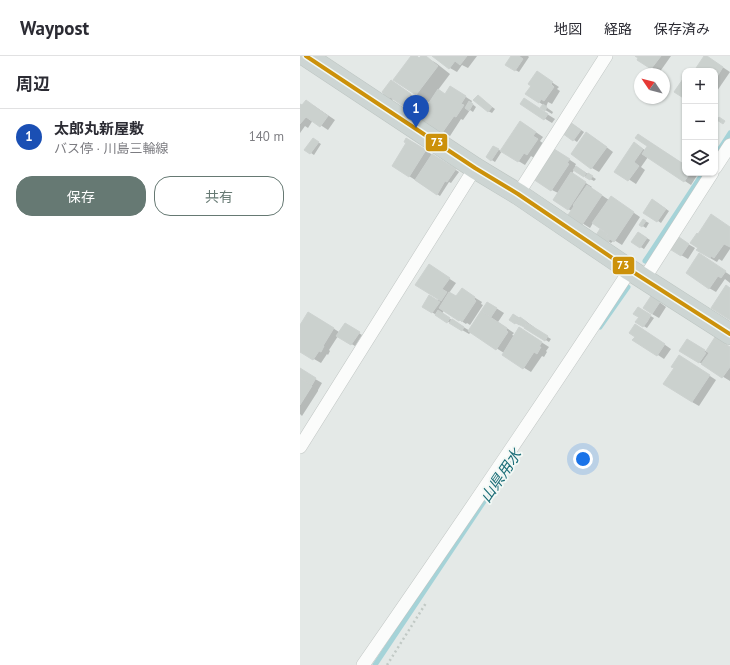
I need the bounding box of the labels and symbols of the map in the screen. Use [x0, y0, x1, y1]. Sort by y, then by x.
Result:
north arrow [634, 68, 670, 104]
pin: 1 [403, 95, 429, 128]
line badge: 73 [425, 133, 448, 152]
text: 73 [431, 135, 443, 149]
line badge: 73 [612, 256, 635, 275]
text: 73 [617, 258, 629, 272]
water label: 山県用水 [476, 444, 526, 506]
your location [573, 449, 593, 469]

